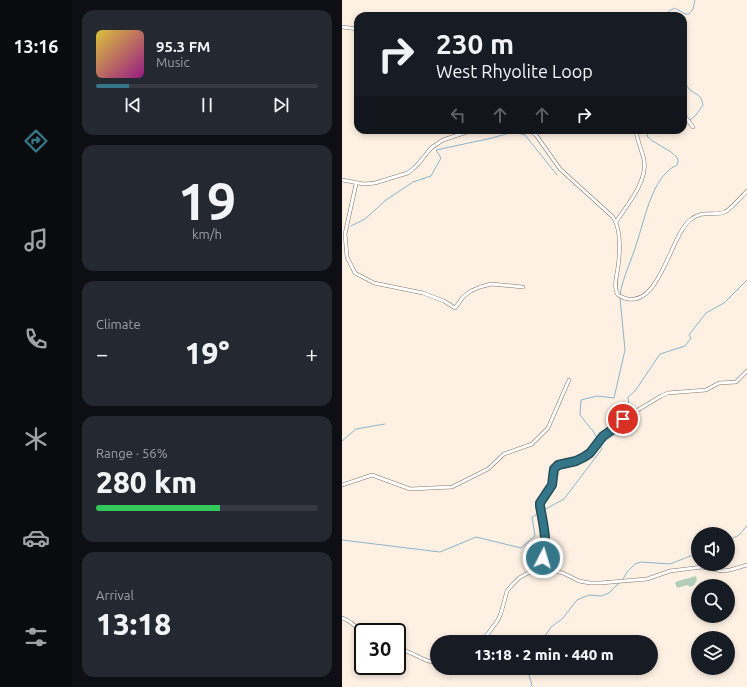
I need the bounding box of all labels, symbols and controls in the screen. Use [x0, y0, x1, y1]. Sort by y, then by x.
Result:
icon: right [370, 28, 422, 80]
text: 230 m [436, 28, 514, 59]
text: 13:16 [13, 36, 59, 56]
text: 95.3 FM [156, 38, 210, 55]
text: Music [156, 55, 190, 69]
text: West Rhyolite Loop [436, 61, 593, 81]
icon: previous [122, 94, 144, 116]
icon: pause [196, 94, 218, 116]
icon: next [270, 94, 292, 116]
icon: left [447, 104, 469, 126]
icon: ahead [489, 104, 511, 126]
icon: ahead [531, 104, 553, 126]
icon: right [573, 104, 595, 126]
icon: directions [22, 127, 50, 155]
text: 19 [178, 172, 236, 230]
icon: music [22, 226, 50, 254]
text: km/h [192, 227, 222, 241]
text: Climate [96, 317, 141, 331]
icon: phone [22, 325, 50, 353]
text: 19° [185, 336, 229, 370]
text: − [96, 341, 108, 366]
text: + [306, 341, 318, 366]
pin [606, 402, 640, 436]
icon: arrive [612, 408, 634, 430]
icon: climate [22, 425, 50, 453]
text: Range · 56% [96, 446, 168, 460]
text: 280 km [96, 465, 197, 499]
icon: car [22, 524, 50, 552]
map controls [691, 527, 735, 675]
button: sound [691, 527, 735, 571]
position arrow [522, 537, 564, 579]
button: search [691, 579, 735, 623]
text: Arrival [96, 588, 134, 602]
text: 13:18 [96, 607, 171, 641]
icon: filters [22, 623, 50, 651]
speed limit sign: 30 [354, 623, 406, 675]
button: layers [691, 631, 735, 675]
text: 13:18 · 2 min · 440 m [474, 646, 614, 663]

